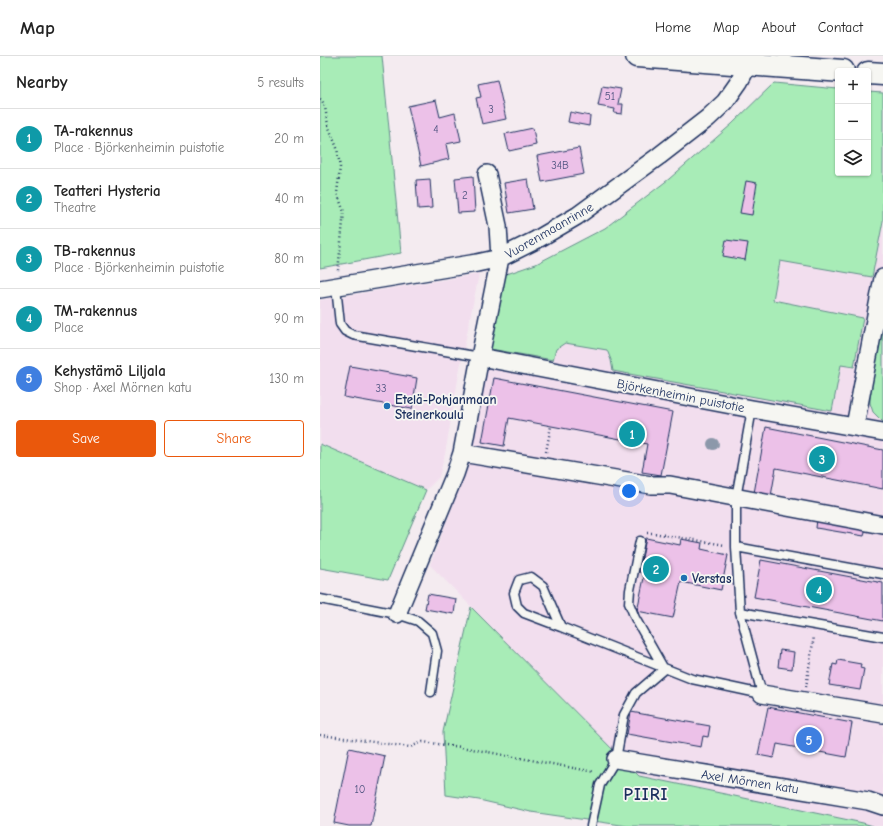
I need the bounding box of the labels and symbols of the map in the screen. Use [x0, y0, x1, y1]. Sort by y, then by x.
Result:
house number: 51 [605, 90, 615, 103]
house number: 3 [488, 103, 494, 116]
house number: 4 [433, 123, 439, 136]
house number: 34B [551, 159, 569, 172]
house number: 2 [462, 189, 468, 202]
street label: Vuorenmaanrinne [503, 199, 596, 262]
street label: Björkenheimin puistotie [616, 376, 746, 415]
house number: 33 [375, 382, 387, 395]
place label: Etelä-Pohjanmaan Steinerkoulu [395, 392, 496, 422]
marker: Etelä-Pohjanmaan Steinerkoulu [382, 401, 392, 411]
pin: 1 [619, 419, 645, 449]
pin: 3 [809, 444, 835, 474]
your location [619, 481, 639, 501]
pin: 2 [643, 554, 669, 584]
place label: Verstas [692, 571, 732, 586]
marker: Verstas [679, 573, 689, 583]
pin: 4 [806, 575, 832, 605]
pin: 5 [796, 725, 822, 755]
street label: Axel Mörnen katu [700, 766, 800, 797]
house number: 10 [354, 783, 366, 796]
district label: PIIRI [624, 785, 668, 804]

